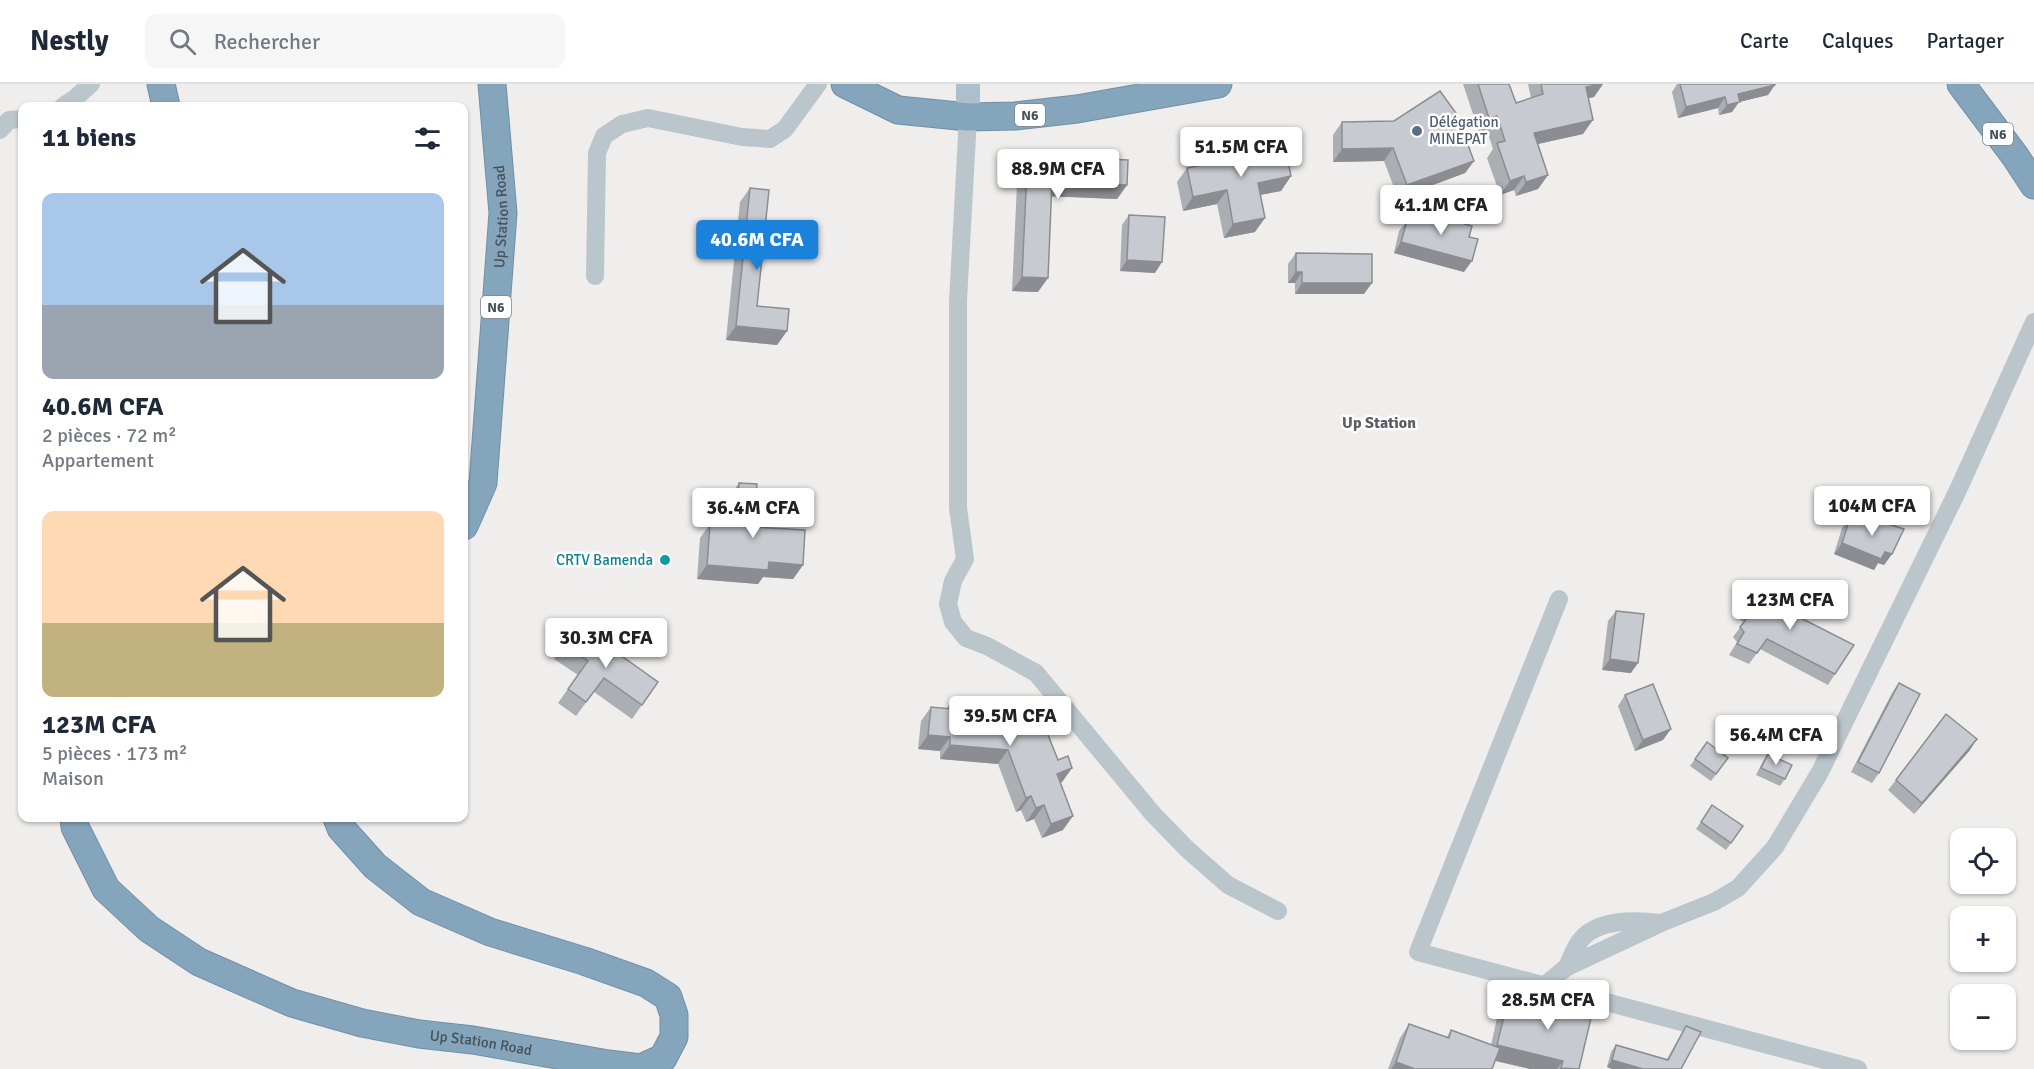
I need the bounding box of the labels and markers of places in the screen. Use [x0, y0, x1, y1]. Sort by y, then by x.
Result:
place label: Délégation MINEPAT [1429, 113, 1499, 148]
marker: Délégation MINEPAT [1410, 124, 1424, 138]
pin: 51.5M CFA [1172, 127, 1310, 178]
pin: 88.9M CFA [989, 149, 1127, 200]
pin: 41.1M CFA [1372, 185, 1510, 236]
pin: 40.6M CFA [688, 220, 826, 271]
pin: 104M CFA [1810, 486, 1934, 537]
pin: 36.4M CFA [684, 488, 822, 539]
place label: CRTV Bamenda [556, 551, 653, 569]
marker: CRTV Bamenda [658, 553, 672, 567]
pin: 123M CFA [1728, 580, 1852, 631]
pin: 30.3M CFA [537, 618, 675, 669]
pin: 39.5M CFA [941, 696, 1079, 747]
pin: 56.4M CFA [1707, 715, 1845, 766]
pin: 28.5M CFA [1479, 980, 1617, 1031]

